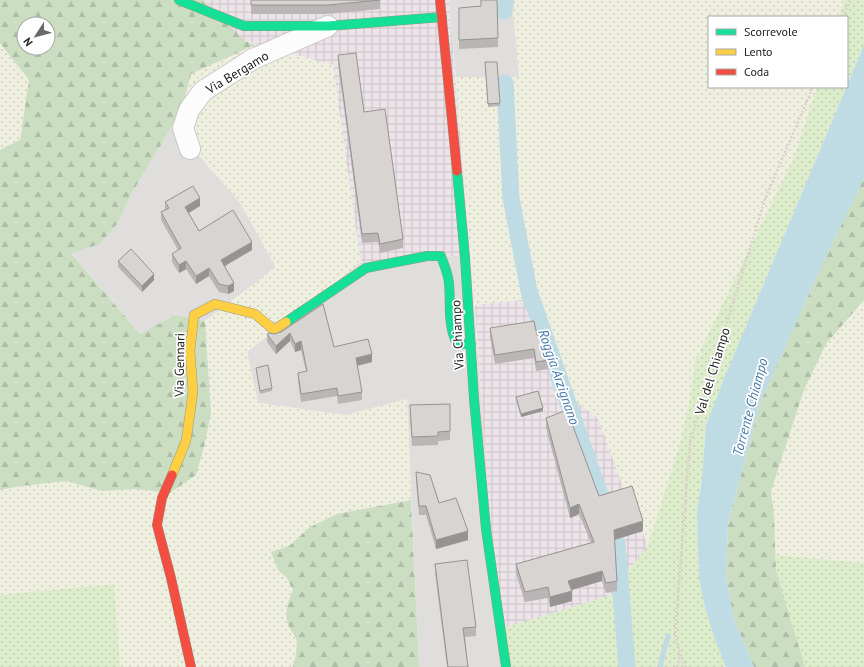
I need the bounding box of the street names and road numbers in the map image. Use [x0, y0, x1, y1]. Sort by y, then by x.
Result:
street label: Via Bergamo [202, 47, 272, 98]
street label: Via Chiampo [447, 300, 468, 371]
street label: Val del Chiampo [691, 325, 734, 418]
street label: Via Gennari [170, 333, 189, 398]

